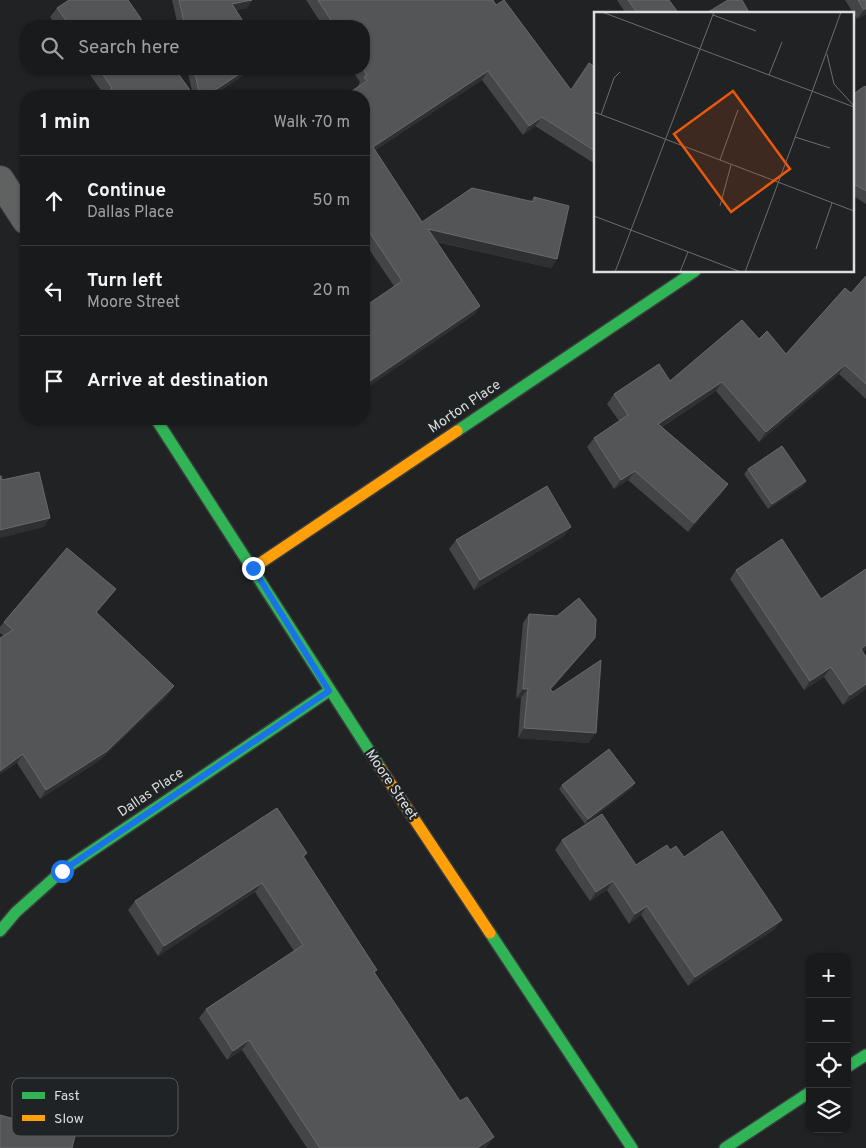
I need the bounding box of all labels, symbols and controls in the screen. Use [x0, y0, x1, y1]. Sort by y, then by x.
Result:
inset map [594, 12, 854, 272]
search box [20, 20, 370, 75]
icon: search [38, 34, 66, 62]
text: Search here [78, 36, 180, 60]
text: 1 min [40, 109, 90, 136]
text: Walk · 70 m [274, 113, 350, 133]
text: Continue [87, 179, 166, 203]
icon: ahead [40, 187, 68, 215]
text: 50 m [313, 191, 350, 211]
text: Dallas Place [87, 203, 174, 223]
text: Turn left [87, 269, 163, 293]
icon: left [40, 277, 68, 305]
text: 20 m [313, 281, 350, 301]
text: Moore Street [87, 293, 180, 313]
icon: arrive [40, 367, 68, 395]
text: Arrive at destination [87, 369, 268, 393]
street label: Morton Place [426, 377, 504, 437]
route end [242, 557, 265, 580]
street label: Moore Street [361, 746, 421, 824]
street label: Dallas Place [115, 765, 187, 821]
route start [51, 860, 74, 883]
map controls [806, 953, 851, 1133]
button: + [806, 953, 851, 998]
button: − [806, 998, 851, 1043]
button: locate [806, 1043, 851, 1088]
legend [12, 1078, 178, 1136]
text: Fast [54, 1088, 80, 1105]
button: layers [806, 1088, 851, 1133]
text: Slow [54, 1111, 84, 1128]

